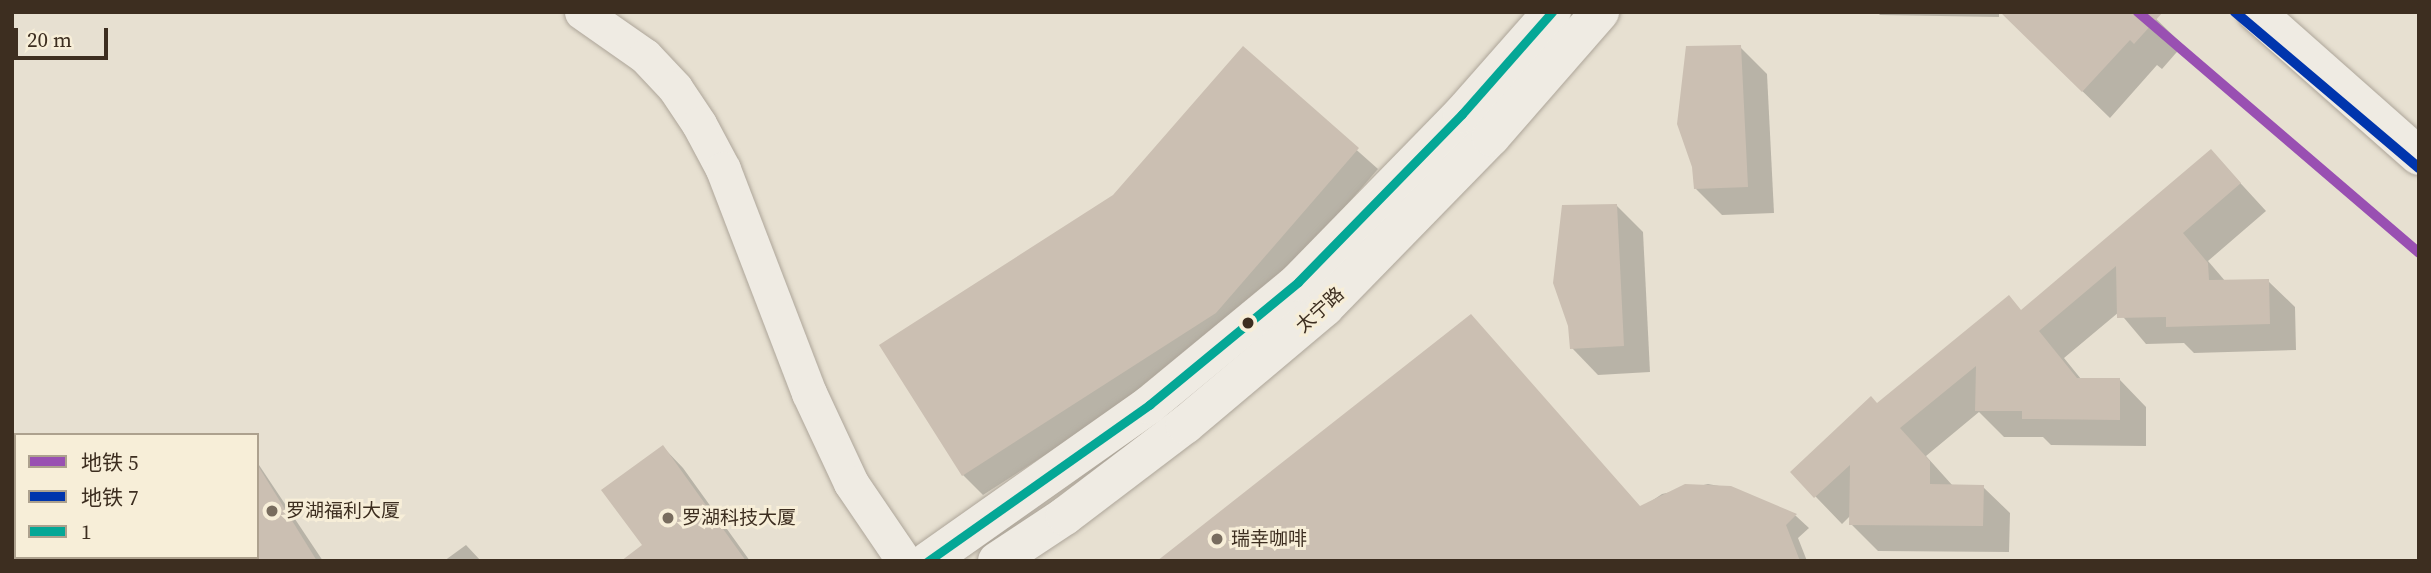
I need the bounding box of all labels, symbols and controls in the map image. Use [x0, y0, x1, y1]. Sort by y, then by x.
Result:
scale bar [18, 14, 112, 58]
text: 20 m [27, 25, 72, 54]
street label: 太宁路 [1291, 282, 1349, 338]
unlabelled marker [1241, 316, 1255, 330]
legend [14, 433, 259, 559]
text: 地铁 5 [81, 448, 138, 477]
text: 地铁 7 [81, 483, 138, 512]
place label: 罗湖福利大厦 [286, 500, 400, 522]
marker: 罗湖福利大厦 [264, 503, 280, 519]
place label: 罗湖科技大厦 [682, 507, 796, 529]
marker: 罗湖科技大厦 [660, 510, 676, 526]
text: 1 [81, 517, 92, 546]
place label: 瑞幸咖啡 [1231, 528, 1307, 550]
marker: 瑞幸咖啡 [1209, 531, 1225, 547]

